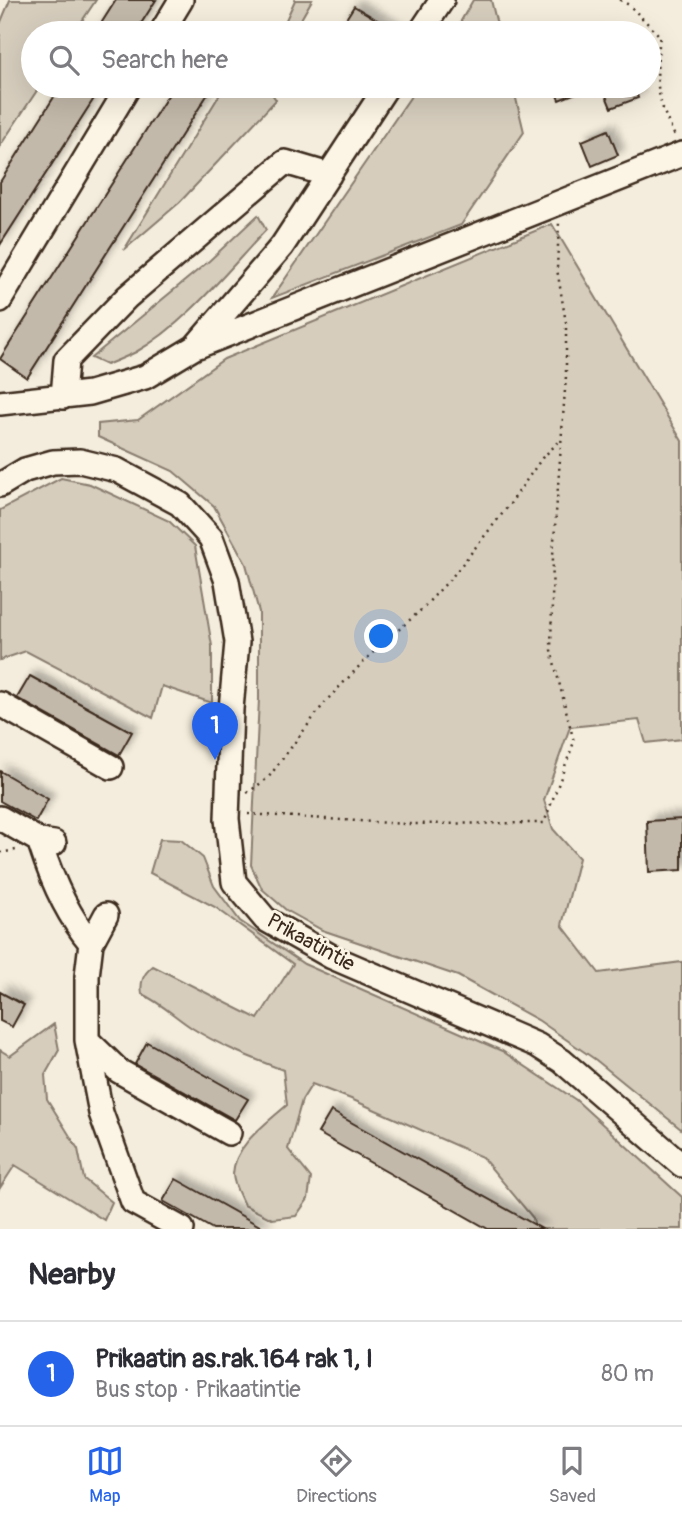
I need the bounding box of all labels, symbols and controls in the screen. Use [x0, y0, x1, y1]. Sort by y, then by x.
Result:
search box [21, 21, 661, 98]
icon: search [45, 41, 83, 79]
text: Search here [101, 44, 228, 76]
your location [364, 619, 398, 653]
pin: 1 [192, 702, 238, 760]
street label: Prikaatintie [262, 907, 360, 978]
text: Nearby [28, 1256, 115, 1293]
text: Prikaatin as.rak.164 rak 1, I [95, 1343, 373, 1375]
text: 1 [47, 1359, 56, 1388]
text: 80 m [601, 1359, 654, 1388]
text: Bus stop · Prikaatintie [95, 1375, 301, 1404]
tab: Map [86, 1442, 124, 1508]
tab: Directions [296, 1442, 377, 1508]
tab: Saved [549, 1442, 596, 1508]

